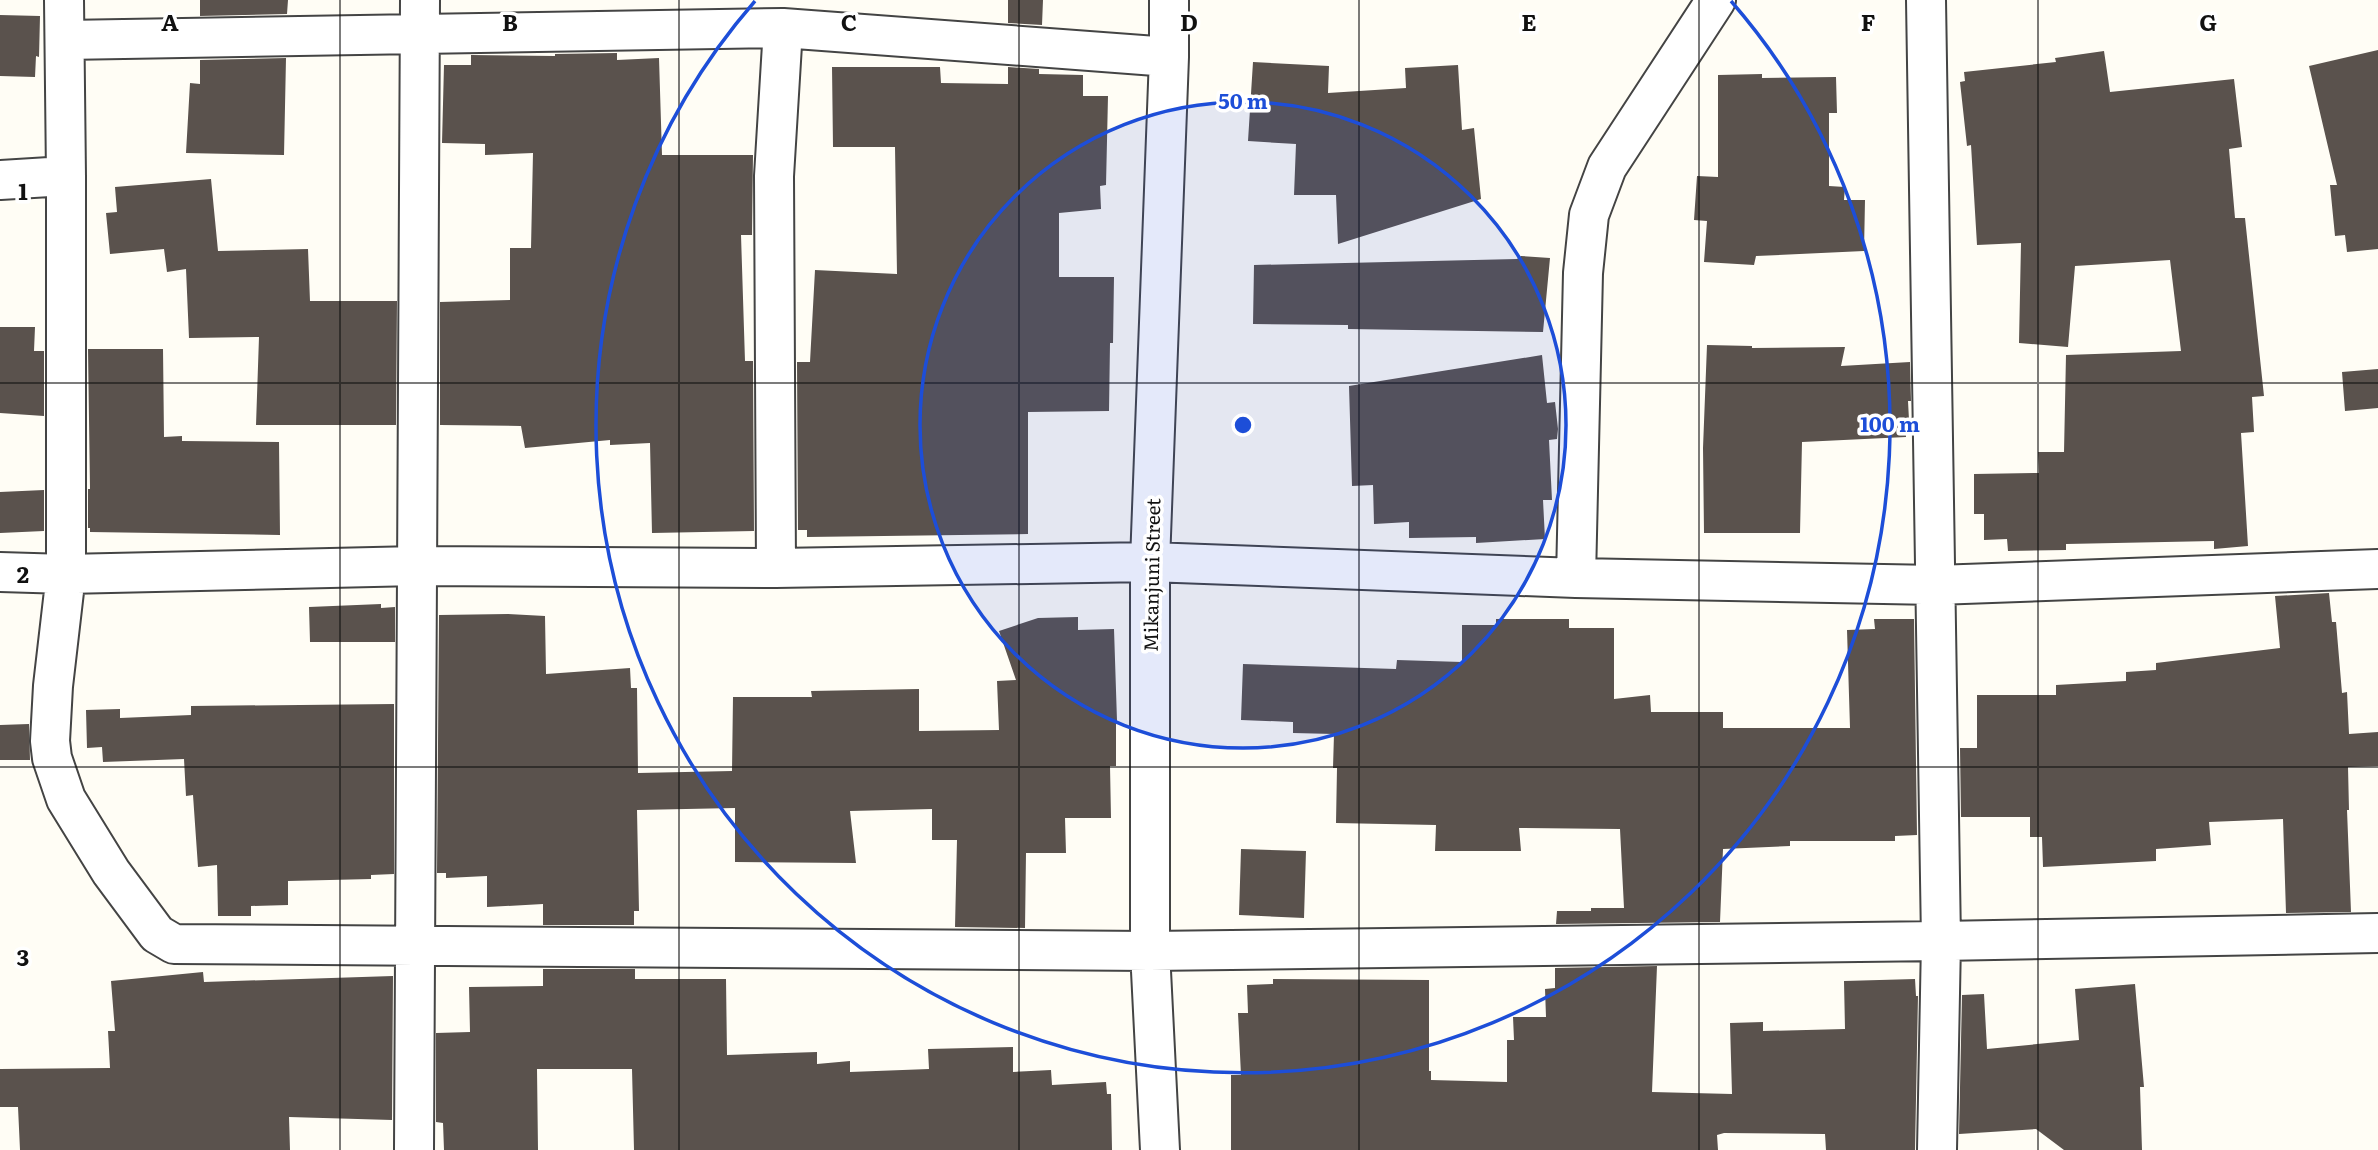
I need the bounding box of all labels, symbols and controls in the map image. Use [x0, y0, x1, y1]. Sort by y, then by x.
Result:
text: A [161, 4, 179, 38]
text: B [502, 4, 518, 38]
text: C [841, 4, 857, 38]
text: D [1180, 4, 1198, 38]
text: E [1521, 4, 1537, 38]
text: F [1861, 4, 1876, 38]
text: G [2199, 4, 2217, 38]
text: 50 m [1218, 84, 1268, 115]
text: 1 [18, 173, 28, 207]
text: 100 m [1860, 407, 1920, 438]
centre of rings [1231, 413, 1255, 437]
street label: Mikanjuni Street [1136, 497, 1166, 652]
text: 2 [17, 556, 29, 590]
text: 3 [17, 939, 29, 973]

